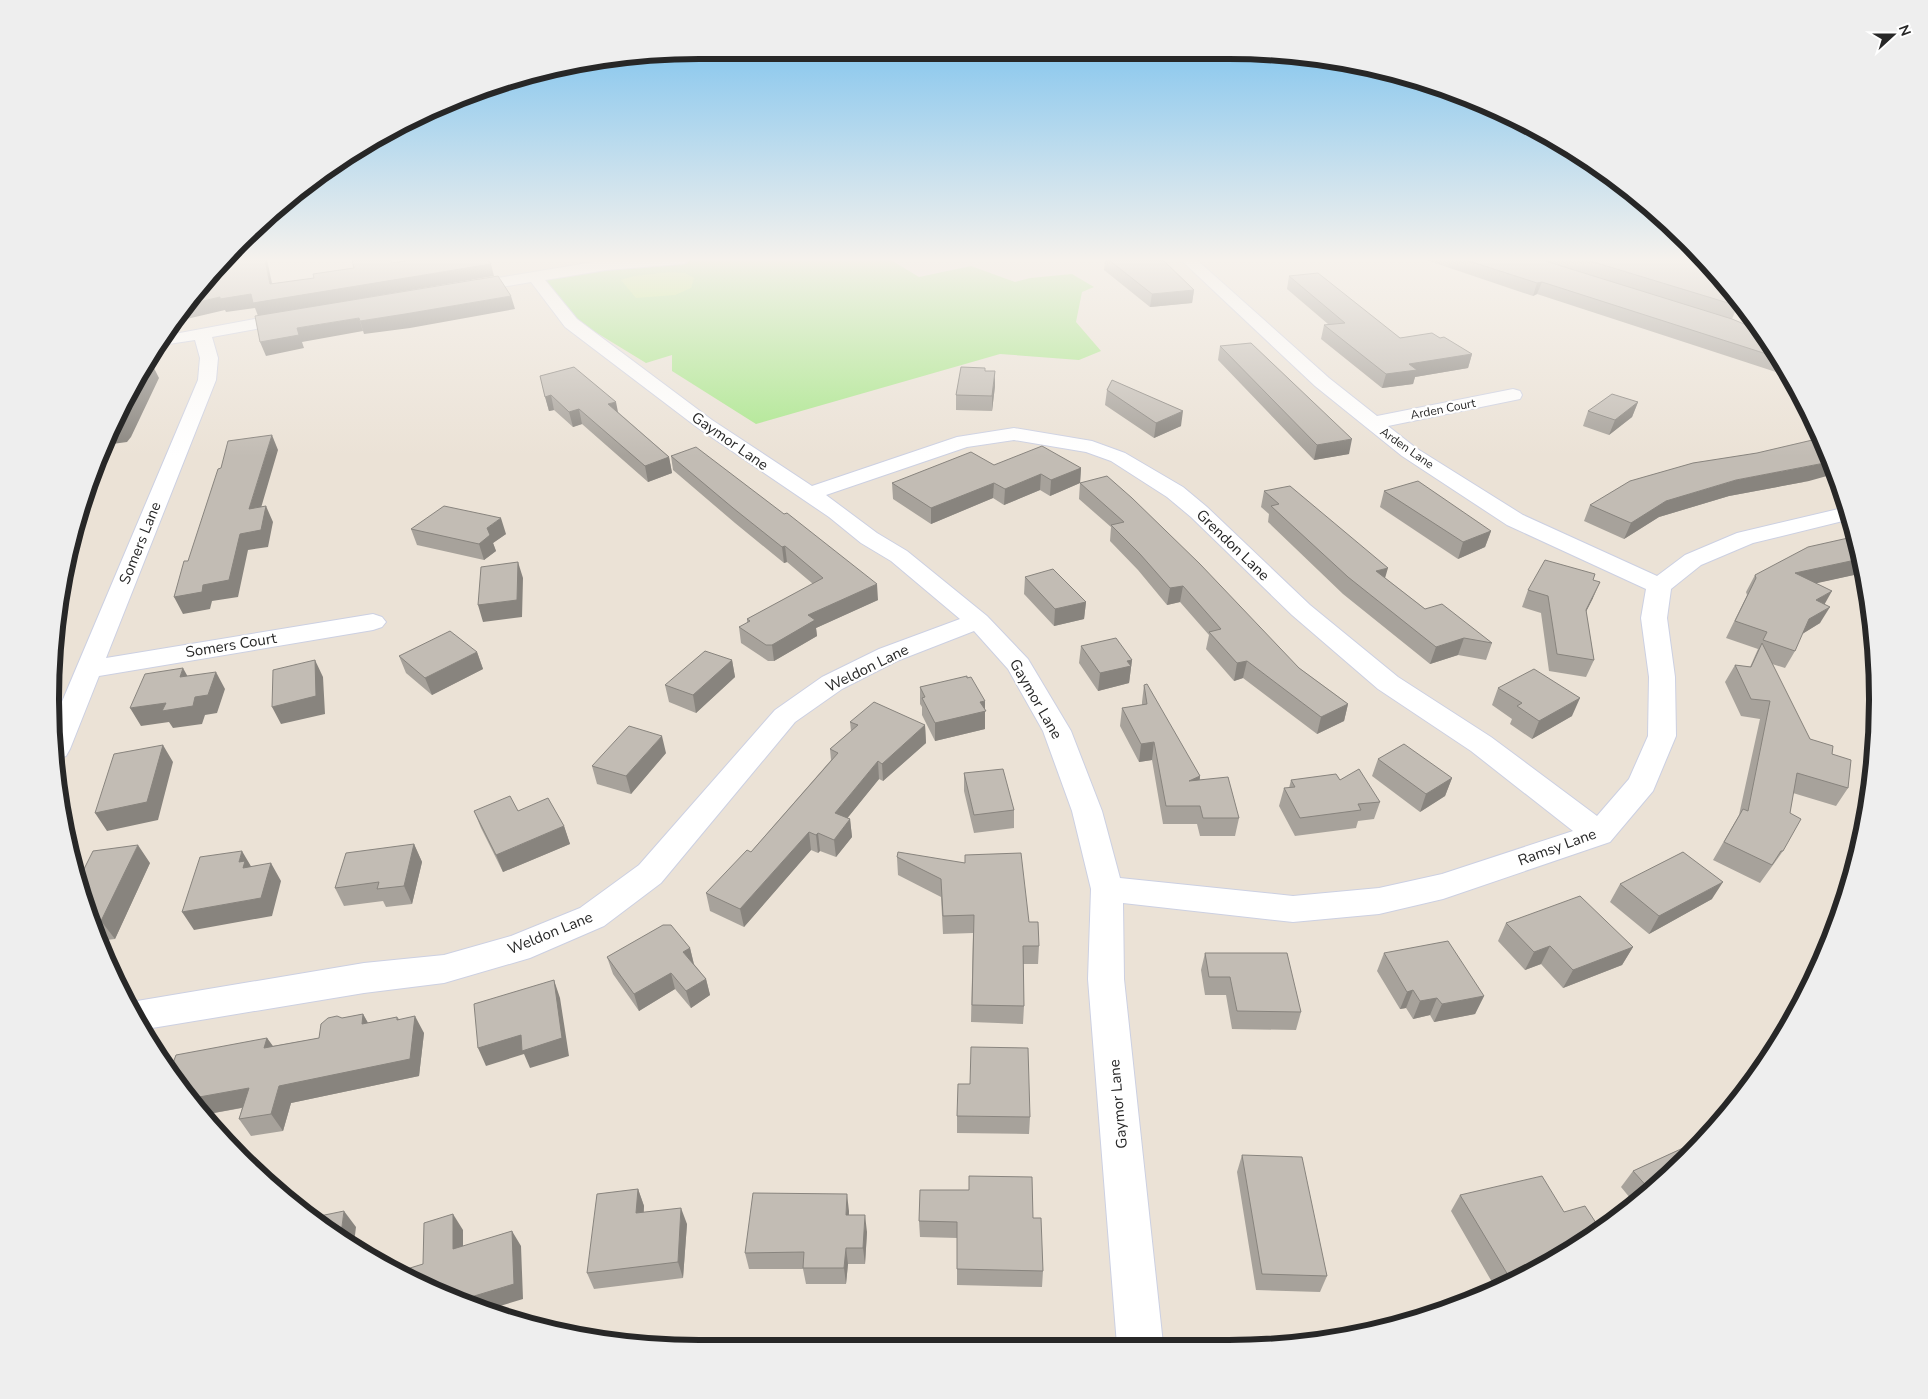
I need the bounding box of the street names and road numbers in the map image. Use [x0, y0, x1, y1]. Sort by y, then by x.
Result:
street label: Arden Court [1409, 395, 1478, 423]
street label: Gaymor Lane [688, 407, 772, 475]
street label: Arden Lane [1377, 424, 1437, 472]
street label: Somers Lane [114, 499, 166, 587]
street label: Grendon Lane [1192, 505, 1274, 585]
street label: Somers Court [184, 628, 279, 662]
street label: Weldon Lane [822, 639, 912, 697]
street label: Gaymor Lane [1005, 655, 1067, 743]
street label: Ramsy Lane [1515, 824, 1599, 870]
street label: Weldon Lane [505, 907, 595, 959]
street label: Gaymor Lane [1104, 1059, 1132, 1149]

